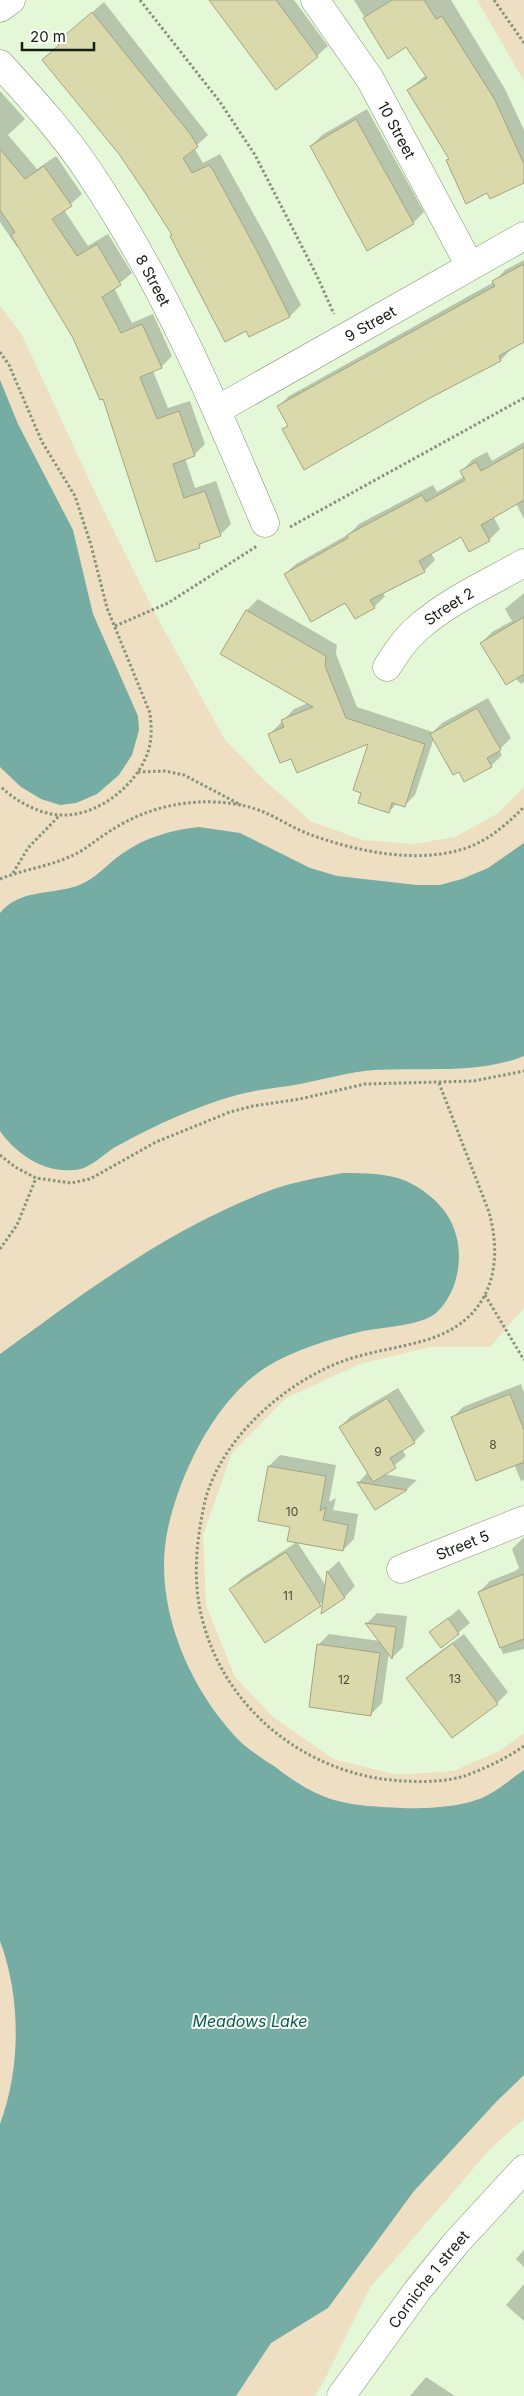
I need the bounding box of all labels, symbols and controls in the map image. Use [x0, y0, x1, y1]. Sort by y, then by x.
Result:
scale bar [22, 20, 95, 52]
text: 20 m [30, 27, 66, 46]
street label: 10 Street [374, 98, 420, 162]
street label: 8 Street [132, 251, 175, 309]
street label: 9 Street [341, 301, 399, 345]
street label: Street 2 [420, 583, 477, 629]
house number: 8 [489, 1437, 497, 1452]
house number: 9 [374, 1444, 382, 1459]
house number: 10 [286, 1504, 298, 1519]
street label: Street 5 [433, 1525, 492, 1564]
house number: 11 [283, 1588, 293, 1603]
house number: 13 [449, 1671, 461, 1686]
house number: 12 [338, 1672, 350, 1687]
water label: Meadows Lake [192, 2011, 308, 2031]
street label: Corniche 1 street [384, 2226, 473, 2332]

